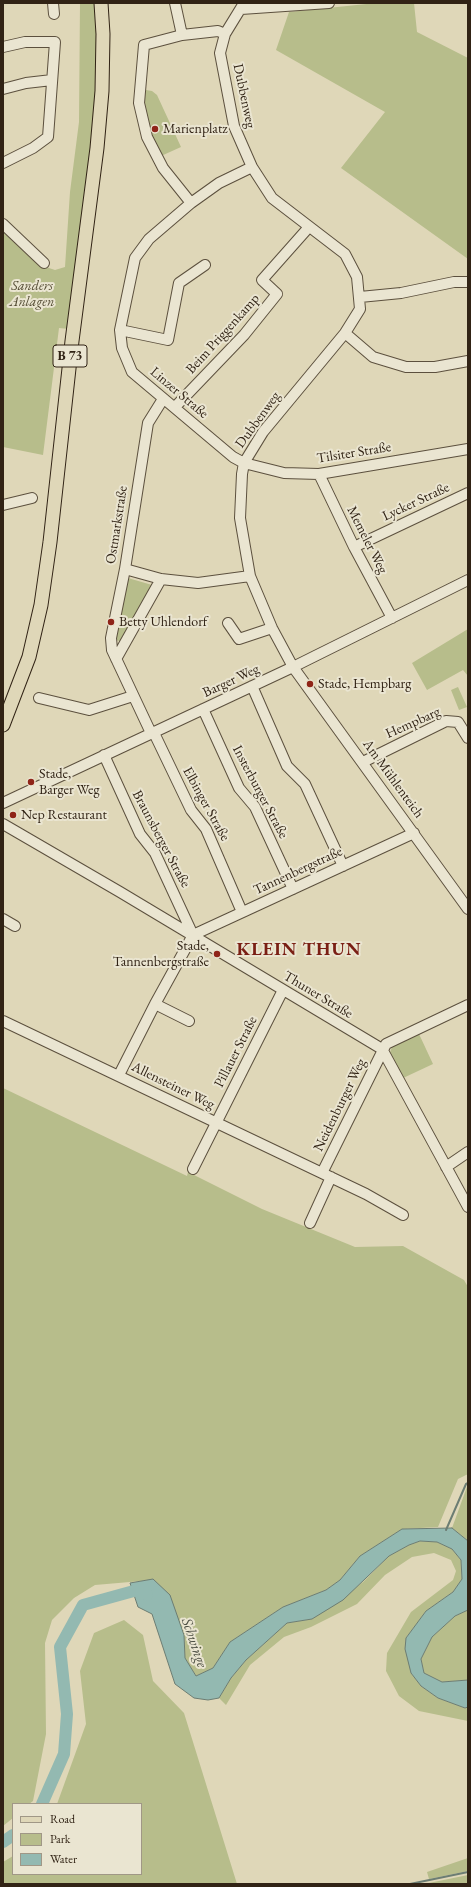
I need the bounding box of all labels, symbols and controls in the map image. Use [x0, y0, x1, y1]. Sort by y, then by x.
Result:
street label: Dubbenweg [229, 62, 259, 130]
place label: Marienplatz [163, 121, 228, 137]
marker: Marienplatz [150, 124, 160, 134]
park label: Sanders Anlagen [10, 278, 54, 310]
street label: Beim Priggenkamp [183, 290, 263, 378]
road number: B 73 [53, 345, 87, 367]
street label: Linzer Straße [146, 364, 212, 422]
street label: Dubbenweg [232, 389, 284, 451]
street label: Tilsiter Straße [316, 439, 392, 467]
street label: Lycker Straße [380, 479, 452, 525]
street label: Ostmarkstraße [103, 485, 131, 565]
street label: Memeler Weg [343, 503, 391, 577]
place label: Betty Uhlendorf [119, 614, 207, 630]
marker: Betty Uhlendorf [106, 617, 116, 627]
street label: Barger Weg [200, 661, 262, 701]
place label: Stade, Hempbarg [318, 676, 411, 692]
marker: Stade, Hempbarg [305, 679, 315, 689]
street label: Hempbarg [383, 703, 443, 743]
street label: Am Mühlenteich [359, 736, 427, 822]
street label: Insterburger Straße [228, 743, 292, 841]
street label: Elbinger Straße [179, 764, 233, 844]
place label: Stade, Barger Weg [39, 766, 99, 798]
marker: Stade, Barger Weg [26, 777, 36, 787]
street label: Braunsberger Straße [128, 787, 194, 891]
place label: Nep Restaurant [21, 807, 107, 823]
marker: Nep Restaurant [8, 810, 18, 820]
street label: Tannenbergstraße [251, 843, 345, 899]
place label: Stade, Tannenbergstraße [113, 938, 209, 970]
district label: KLEIN THUN [237, 939, 361, 961]
marker: Stade, Tannenbergstraße [212, 949, 222, 959]
street label: Thuner Straße [280, 968, 356, 1022]
street label: Pillauer Straße [211, 1014, 261, 1090]
street label: Neidenburger Weg [310, 1056, 370, 1154]
street label: Allensteiner Weg [129, 1059, 217, 1113]
water label: Schwinge [177, 1616, 211, 1670]
legend [12, 1803, 142, 1875]
text: Road [50, 1811, 75, 1827]
text: Park [50, 1831, 70, 1847]
text: Water [50, 1851, 77, 1867]

